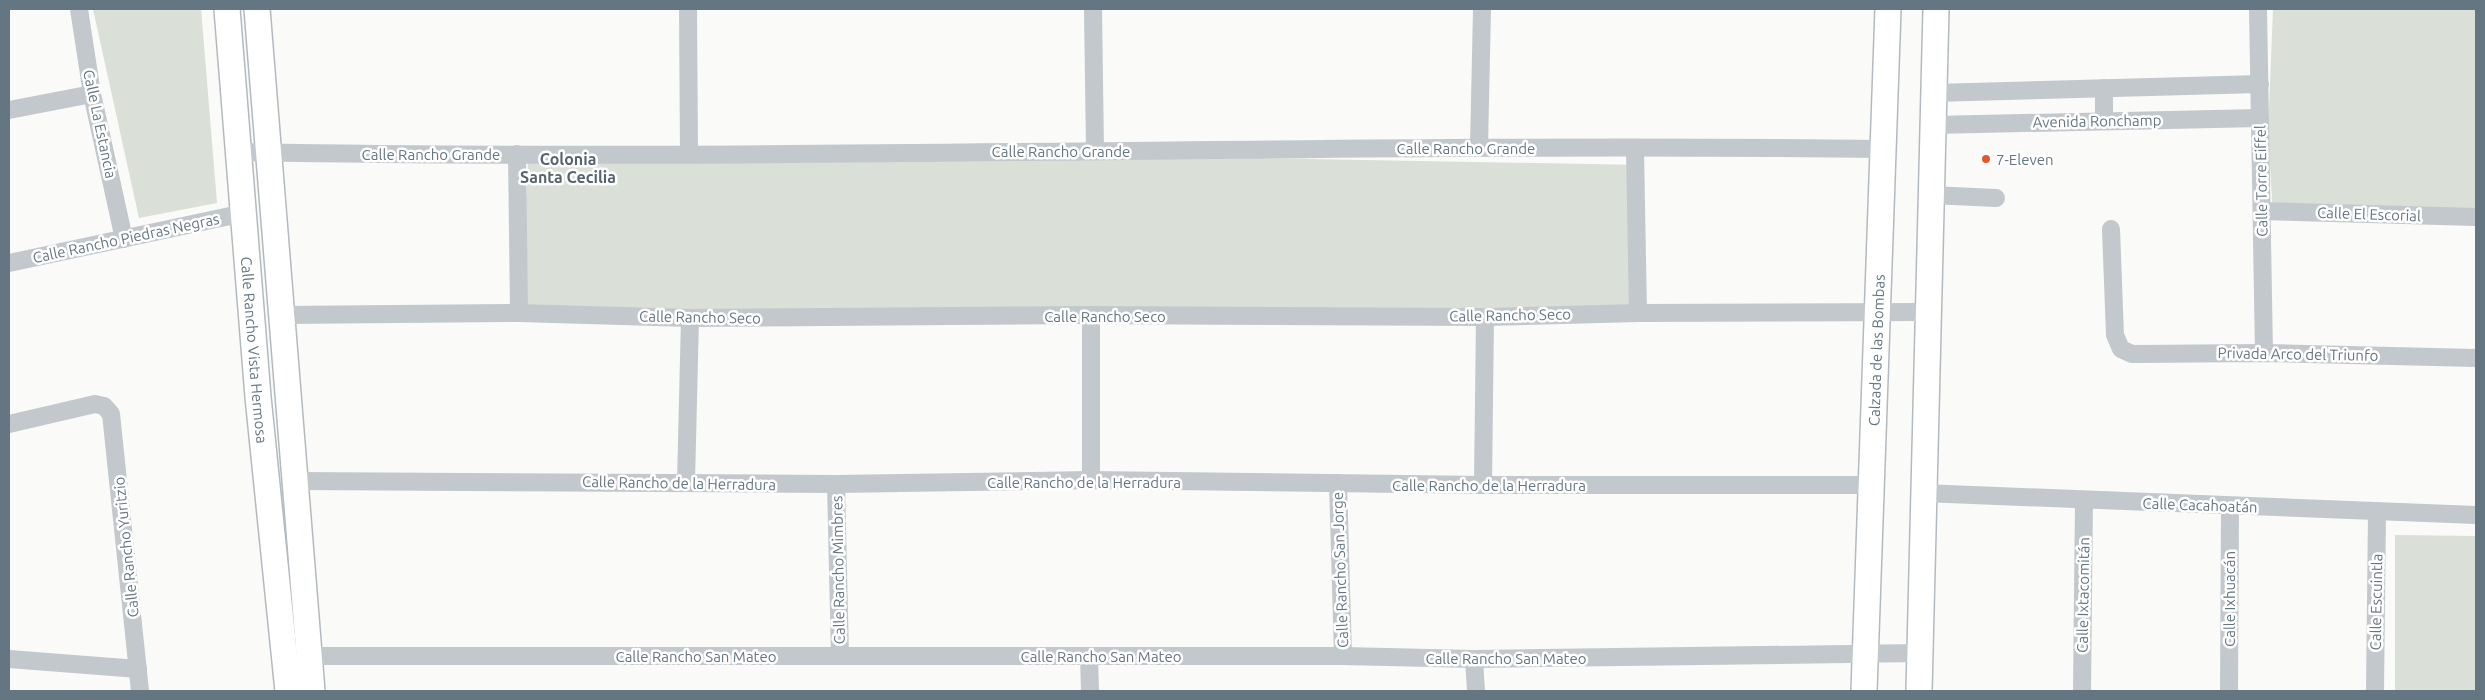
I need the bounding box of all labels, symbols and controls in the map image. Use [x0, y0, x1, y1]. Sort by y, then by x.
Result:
street label: Calle La Estancia [80, 68, 120, 180]
street label: Avenida Ronchamp [2032, 111, 2162, 131]
street label: Calle Torre Eiffel [2252, 125, 2270, 237]
street label: Calle Rancho Grande [1397, 140, 1535, 157]
street label: Calle Rancho Grande [992, 143, 1130, 160]
street label: Calle Rancho Grande [362, 146, 500, 163]
district label: Colonia Santa Cecilia [520, 150, 616, 186]
place label: 7-Eleven [1996, 151, 2054, 168]
marker: 7-Eleven [1980, 153, 1992, 165]
street label: Calle El Escorial [2317, 204, 2421, 224]
street label: Calle Rancho Piedras Negras [31, 210, 221, 266]
street label: Calle Rancho Vista Hermosa [238, 256, 271, 444]
street label: Calzada de las Bombas [1865, 274, 1887, 426]
street label: Calle Rancho Seco [1449, 305, 1571, 325]
street label: Calle Rancho Seco [639, 307, 761, 327]
street label: Calle Rancho Seco [1044, 308, 1166, 325]
street label: Privada Arco del Triunfo [2217, 344, 2379, 364]
street label: Calle Rancho de la Herradura [582, 473, 776, 493]
street label: Calle Rancho de la Herradura [987, 474, 1181, 491]
street label: Calle Rancho Yuritzio [110, 476, 142, 618]
street label: Calle Rancho de la Herradura [1392, 477, 1586, 494]
street label: Calle Rancho San Jorge [1329, 492, 1351, 648]
street label: Calle Cacahoatán [2142, 494, 2258, 516]
street label: Calle Rancho Mimbres [828, 496, 848, 644]
street label: Calle Ixtacomitán [2073, 537, 2093, 653]
street label: Calle Ixhuacán [2221, 551, 2238, 647]
street label: Calle Escuintla [2367, 553, 2385, 651]
street label: Calle Rancho San Mateo [615, 648, 777, 665]
street label: Calle Rancho San Mateo [1020, 648, 1182, 665]
street label: Calle Rancho San Mateo [1425, 650, 1587, 667]

